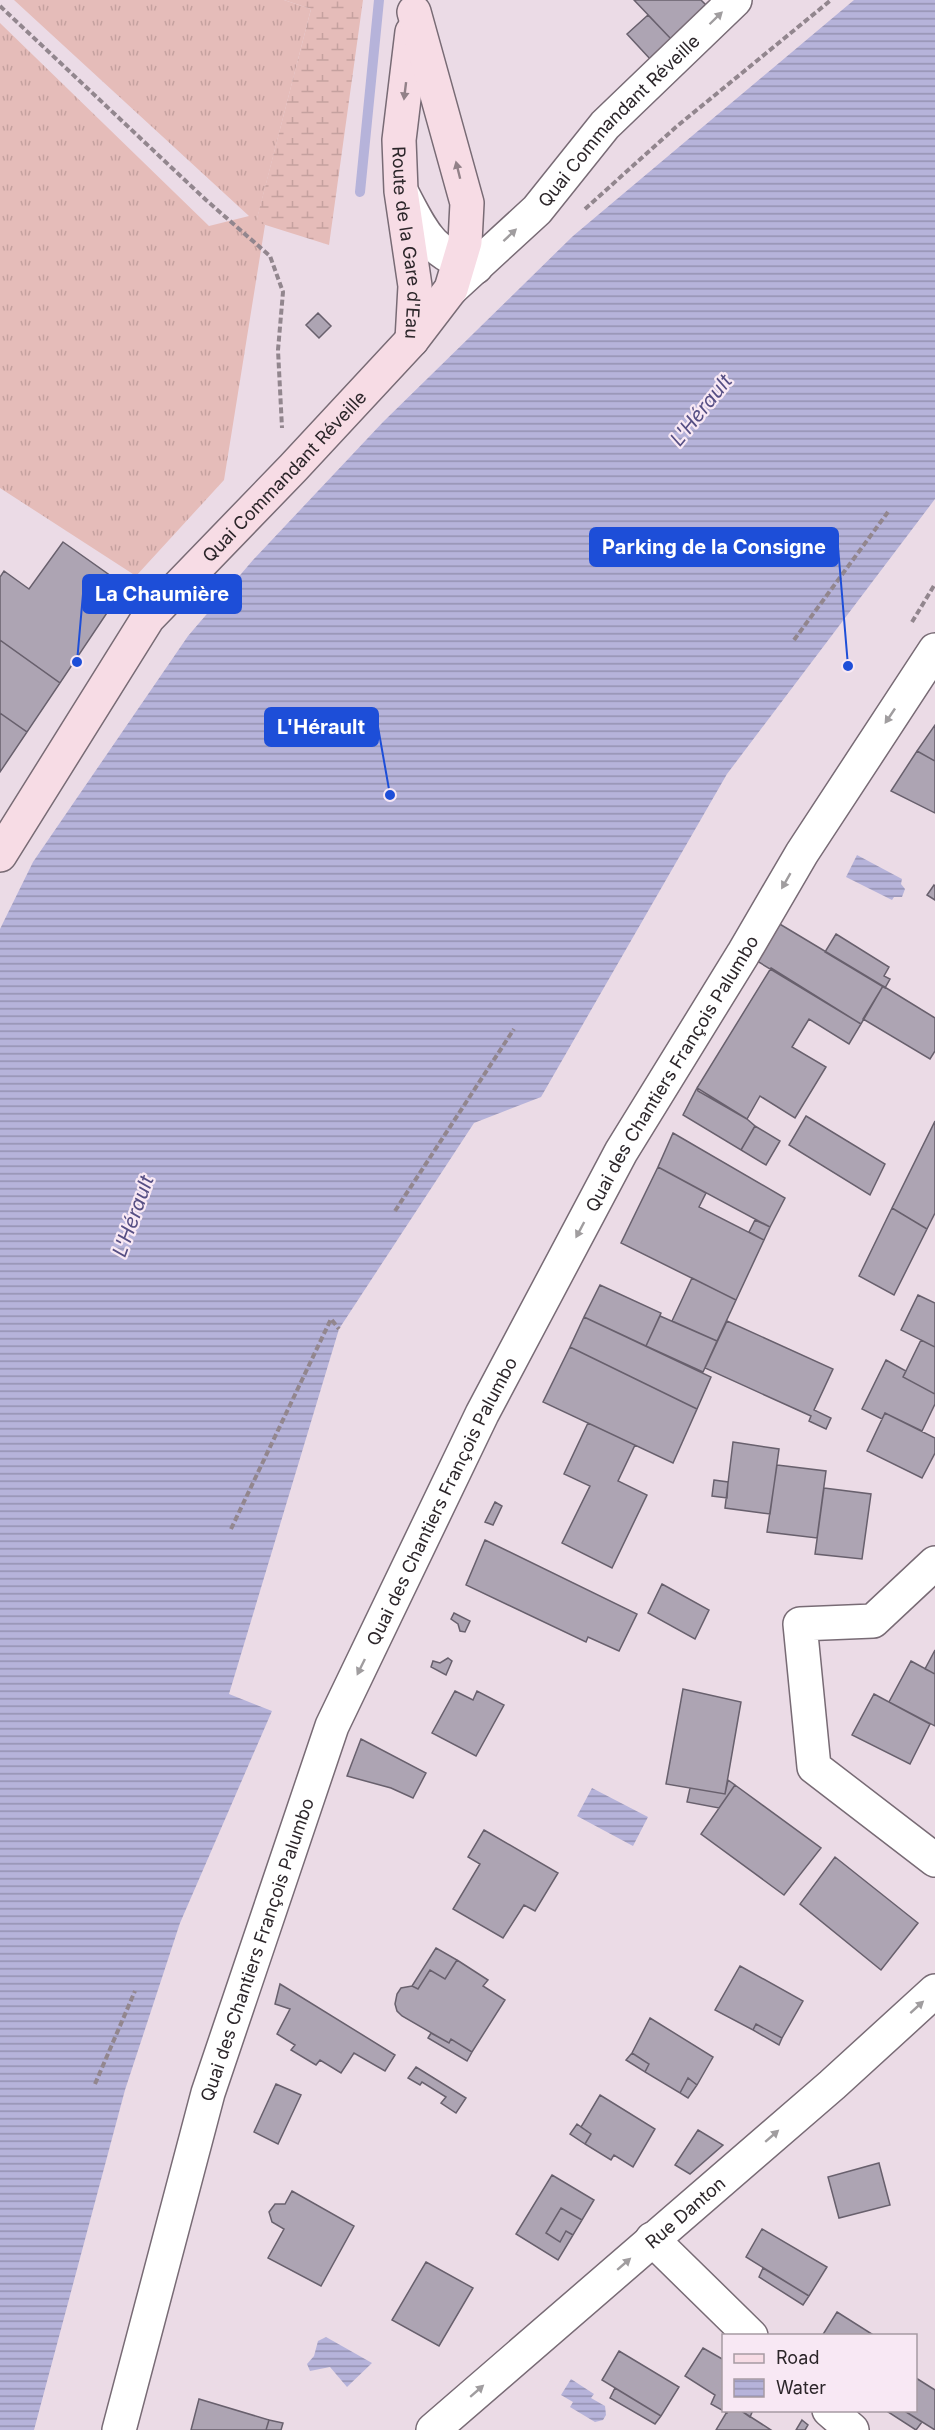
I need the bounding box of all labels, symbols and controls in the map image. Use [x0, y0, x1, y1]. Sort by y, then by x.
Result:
one-way arrow [708, 12, 723, 25]
street label: Quai Commandant Réveille [533, 30, 703, 211]
one-way arrow [400, 81, 409, 100]
street label: Route de la Gare d'Eau [389, 146, 425, 340]
one-way arrow [453, 161, 463, 180]
one-way arrow [502, 229, 517, 242]
water label: L'Hérault [665, 369, 737, 451]
street label: Quai Commandant Réveille [198, 386, 370, 566]
callout: Parking de la Consigne [590, 528, 838, 566]
text: Parking de la Consigne [602, 535, 826, 559]
callout: La Chaumière [83, 575, 241, 613]
text: La Chaumière [95, 582, 229, 606]
callout: L'Hérault [265, 708, 378, 746]
one-way arrow [885, 708, 896, 724]
text: L'Hérault [277, 715, 365, 739]
one-way arrow [781, 873, 791, 890]
street label: Quai des Chantiers François Palumbo [581, 931, 762, 1215]
water label: L'Hérault [107, 1172, 159, 1260]
one-way arrow [576, 1221, 585, 1238]
street label: Quai des Chantiers François Palumbo [362, 1353, 521, 1649]
one-way arrow [357, 1658, 366, 1675]
street label: Quai des Chantiers François Palumbo [196, 1795, 317, 2103]
one-way arrow [910, 2000, 925, 2014]
one-way arrow [764, 2130, 779, 2143]
street label: Rue Danton [641, 2172, 729, 2252]
one-way arrow [616, 2257, 632, 2270]
legend [722, 2334, 917, 2412]
text: Road [776, 2347, 819, 2368]
text: Water [776, 2377, 826, 2398]
one-way arrow [469, 2385, 485, 2398]

